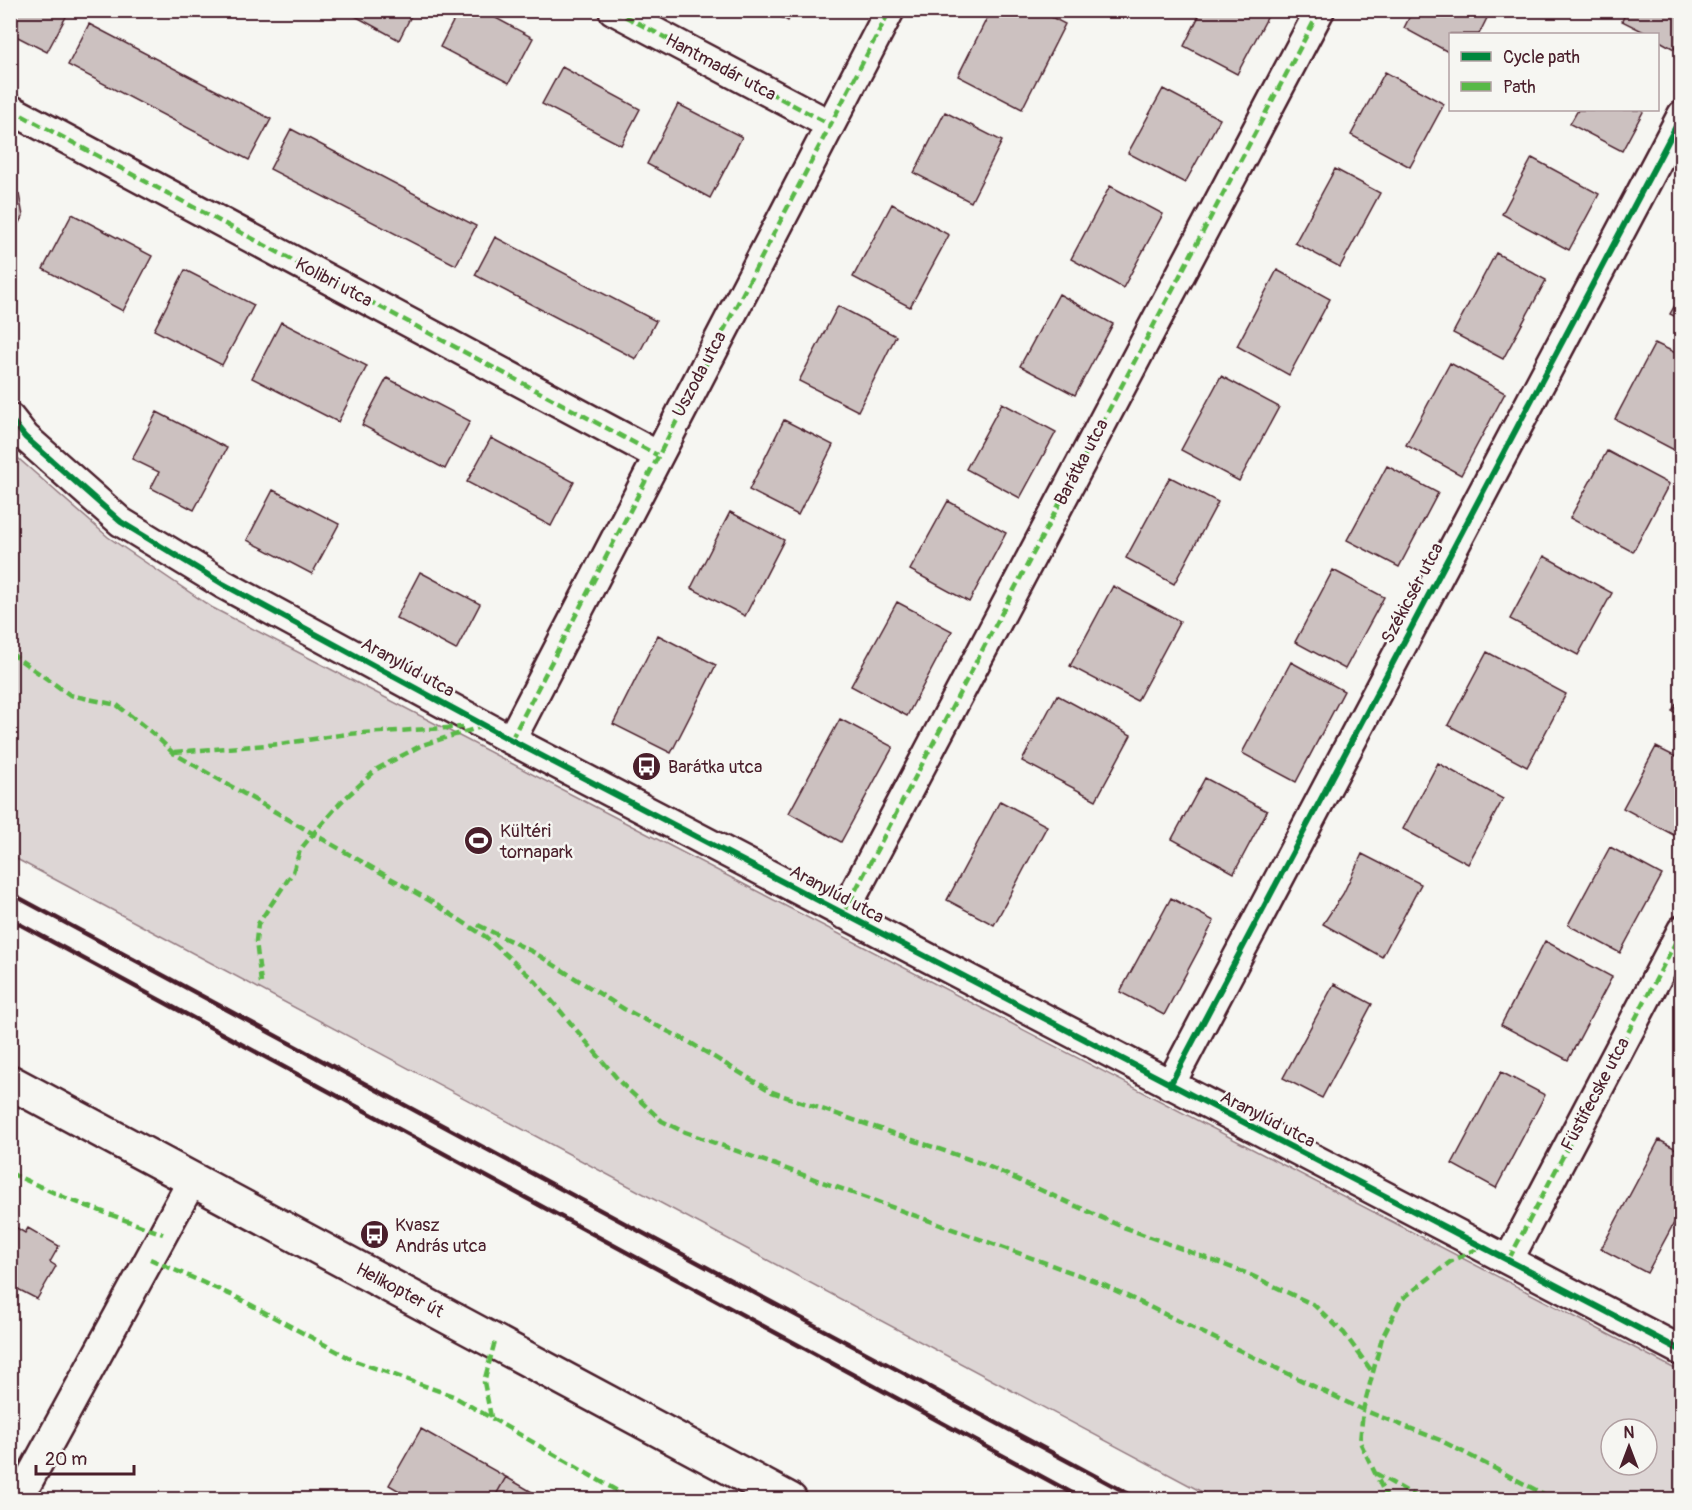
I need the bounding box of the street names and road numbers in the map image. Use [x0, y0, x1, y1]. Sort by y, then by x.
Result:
street label: Hantmadár utca [661, 29, 780, 106]
street label: Kolibri utca [291, 253, 376, 312]
street label: Uszoda utca [667, 327, 732, 421]
street label: Barátka utca [1049, 415, 1114, 509]
street label: Székicsér utca [1376, 539, 1449, 648]
street label: Aranylúd utca [357, 632, 459, 703]
street label: Aranylúd utca [786, 860, 888, 929]
street label: Füstifecske utca [1556, 1034, 1635, 1155]
street label: Aranylúd utca [1216, 1086, 1319, 1153]
street label: Helikopter út [352, 1258, 448, 1323]

